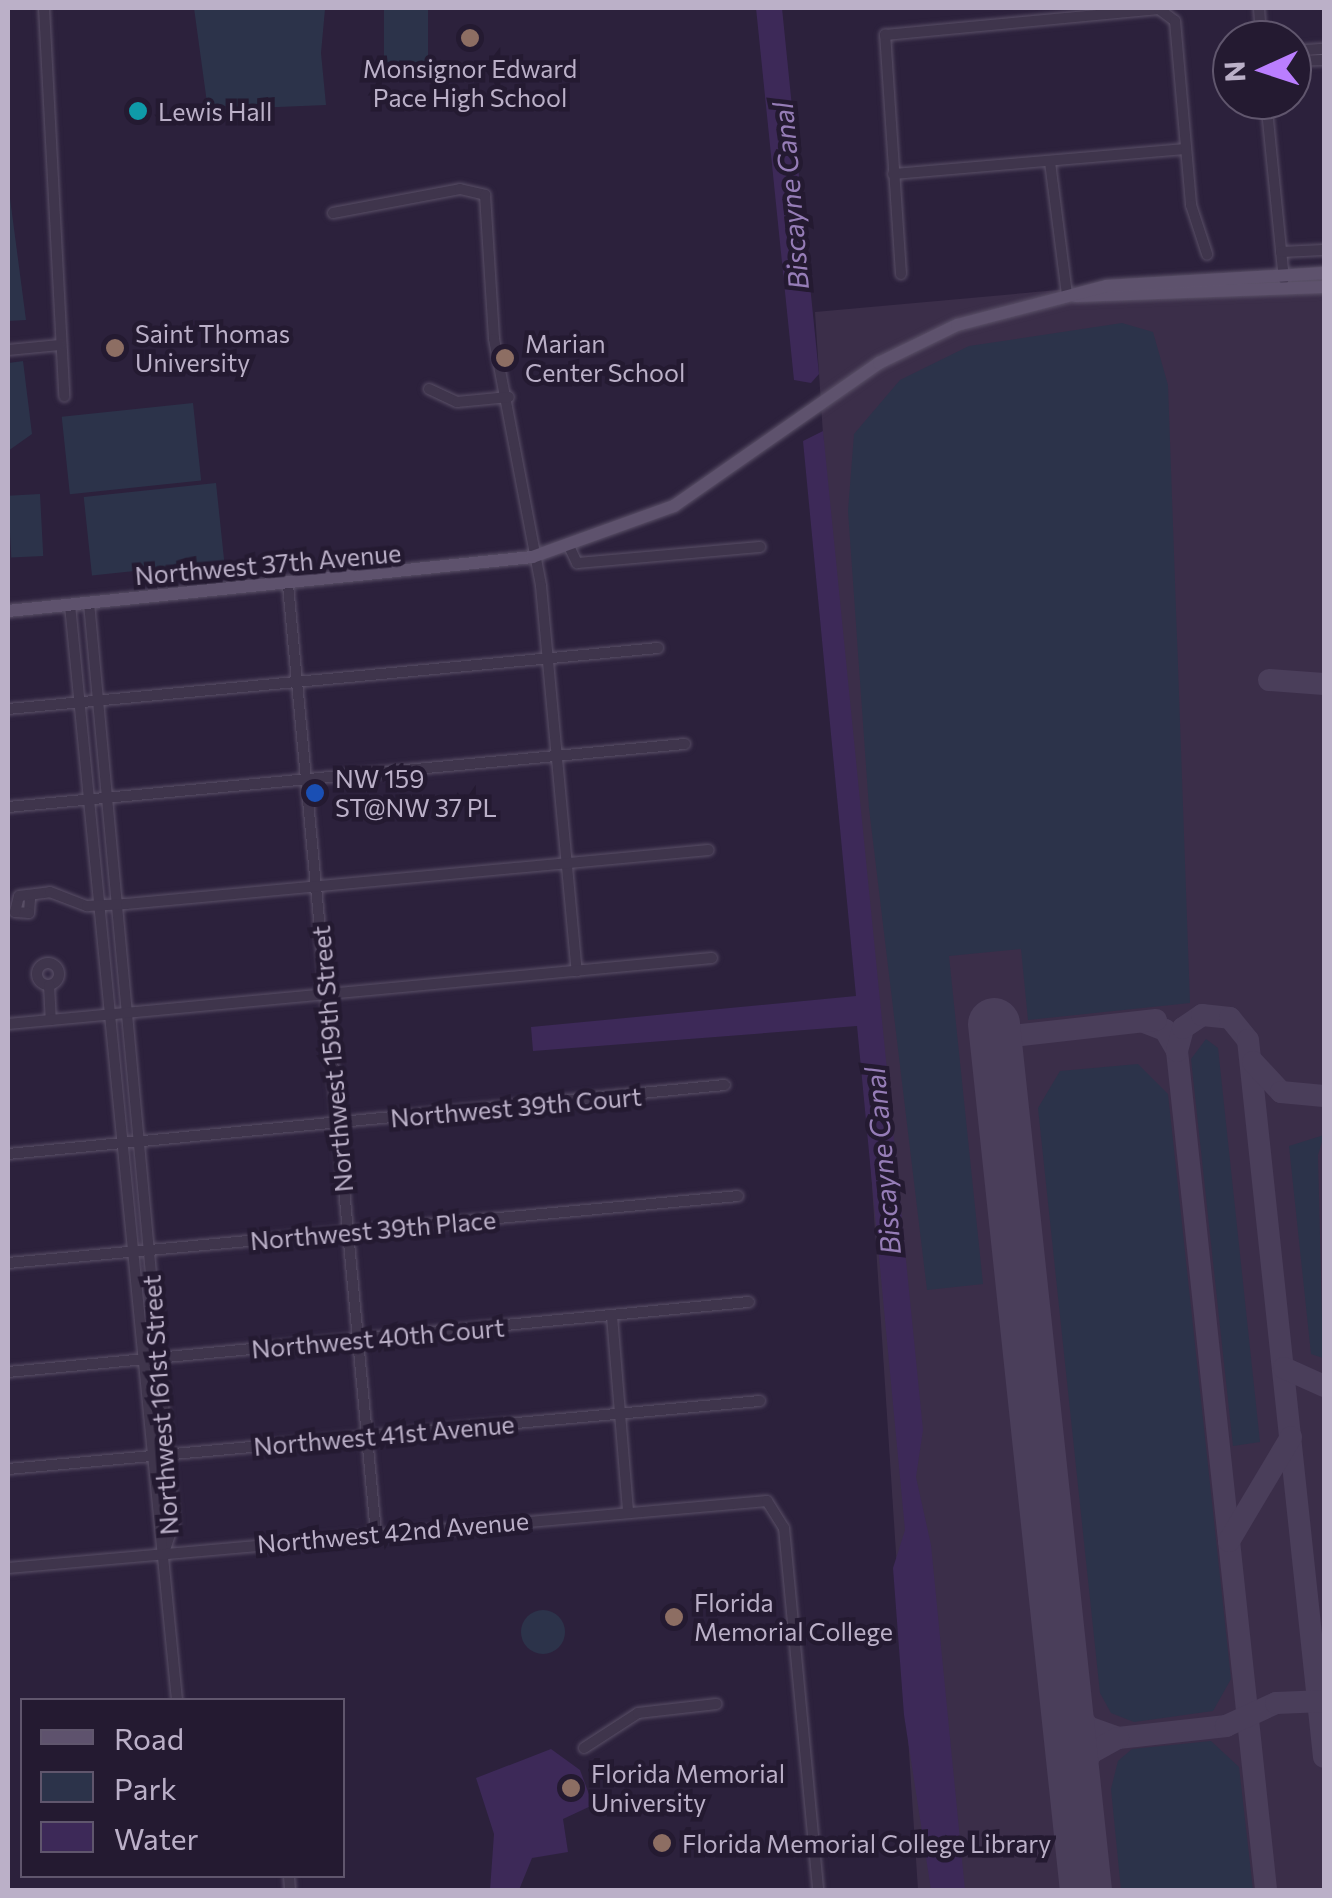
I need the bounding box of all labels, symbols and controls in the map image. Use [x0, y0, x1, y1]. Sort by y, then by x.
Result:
north arrow [1212, 20, 1312, 120]
marker: Monsignor Edward Pace High School [459, 27, 481, 49]
place label: Monsignor Edward Pace High School [363, 54, 577, 113]
text: N [1217, 60, 1252, 83]
place label: Lewis Hall [158, 96, 272, 126]
marker: Lewis Hall [127, 100, 149, 122]
water label: Biscayne Canal [765, 101, 815, 291]
place label: Saint Thomas University [135, 319, 290, 378]
place label: Marian Center School [525, 329, 685, 388]
marker: Saint Thomas University [104, 337, 126, 359]
marker: Marian Center School [494, 347, 516, 369]
street label: Northwest 37th Avenue [134, 537, 402, 591]
place label: NW 159 ST@NW 37 PL [335, 764, 497, 823]
marker: NW 159 ST@NW 37 PL [304, 782, 326, 804]
street label: Northwest 159th Street [305, 924, 359, 1194]
water label: Biscayne Canal [857, 1066, 907, 1256]
street label: Northwest 39th Court [389, 1081, 643, 1133]
street label: Northwest 39th Place [249, 1204, 497, 1256]
street label: Northwest 161st Street [136, 1274, 184, 1536]
street label: Northwest 40th Court [250, 1312, 506, 1364]
street label: Northwest 41st Avenue [252, 1409, 516, 1461]
street label: Northwest 42nd Avenue [256, 1505, 530, 1559]
place label: Florida Memorial College [694, 1588, 893, 1647]
marker: Florida Memorial College [663, 1606, 685, 1628]
legend [20, 1698, 345, 1878]
text: Road [114, 1719, 184, 1756]
place label: Florida Memorial University [591, 1759, 785, 1818]
text: Park [114, 1769, 177, 1806]
marker: Florida Memorial University [560, 1777, 582, 1799]
text: Water [114, 1819, 199, 1856]
place label: Florida Memorial College Library [682, 1828, 1051, 1858]
marker: Florida Memorial College Library [651, 1832, 673, 1854]

